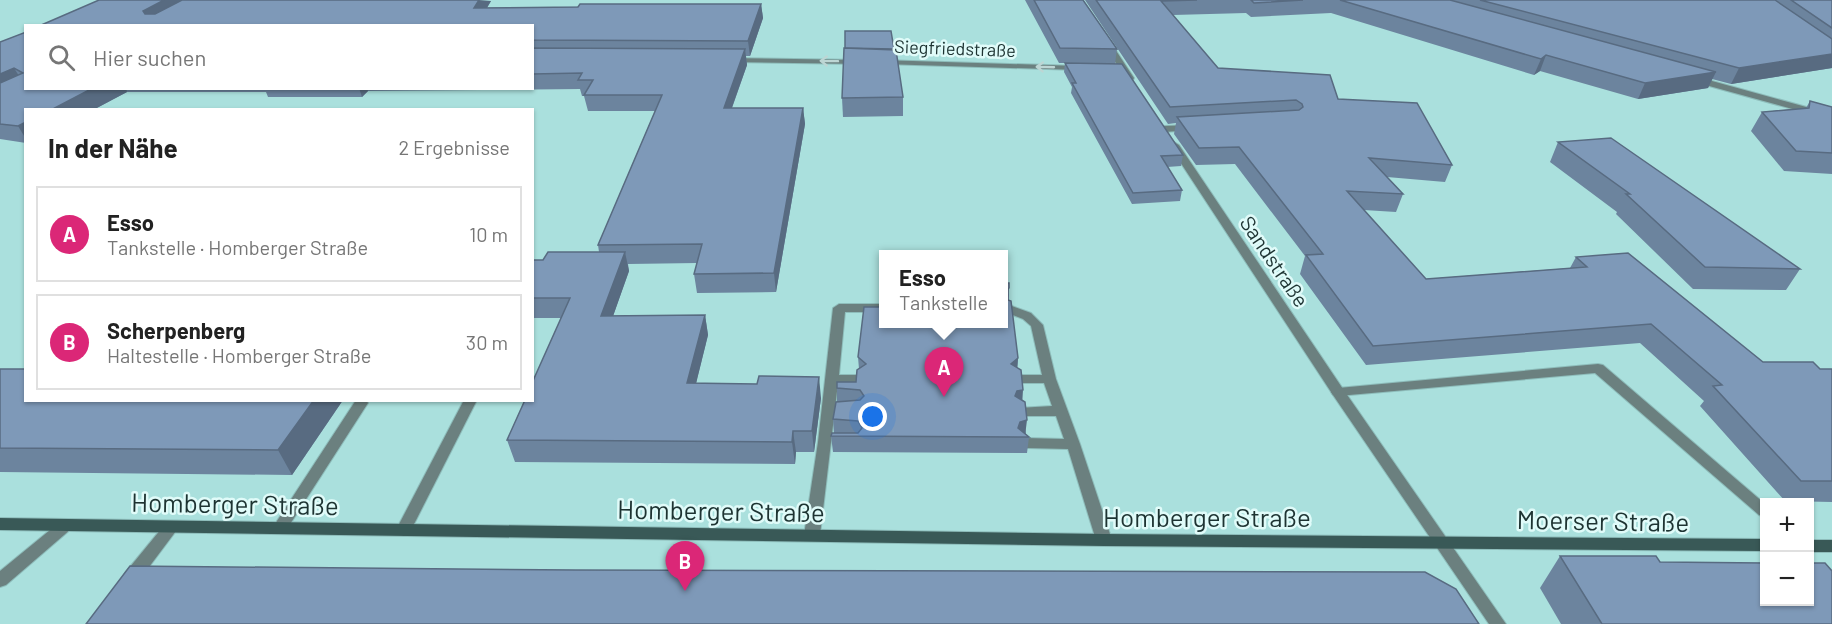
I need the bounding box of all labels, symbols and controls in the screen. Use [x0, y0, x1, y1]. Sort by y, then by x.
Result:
search box [24, 24, 534, 90]
street label: Siegfriedstraße [894, 35, 1016, 61]
icon: search [45, 41, 78, 74]
text: Hier suchen [93, 44, 206, 70]
one-way arrow [820, 55, 840, 67]
one-way arrow [1036, 62, 1056, 73]
text: In der Nähe [48, 132, 178, 163]
text: 2 Ergebnisse [398, 135, 510, 159]
text: Esso [107, 209, 154, 235]
street label: Sandstraße [1235, 211, 1315, 311]
text: A [63, 222, 76, 246]
text: 10 m [469, 222, 508, 246]
text: Tankstelle · Homberger Straße [107, 235, 368, 259]
popup [879, 250, 1008, 328]
text: Esso [899, 264, 946, 290]
text: Tankstelle [899, 290, 988, 314]
text: Scherpenberg [107, 317, 245, 343]
text: B [63, 330, 76, 354]
text: 30 m [466, 330, 508, 354]
text: Haltestelle · Homberger Straße [107, 343, 372, 367]
pin: A [924, 348, 964, 397]
your location [858, 402, 887, 431]
street label: Homberger Straße [131, 486, 339, 520]
street label: Homberger Straße [617, 493, 825, 527]
map controls [1760, 498, 1814, 606]
button: + [1760, 498, 1814, 552]
street label: Homberger Straße [1103, 501, 1311, 532]
street label: Moerser Straße [1516, 503, 1690, 537]
pin: B [666, 542, 704, 591]
button: − [1760, 552, 1814, 606]

